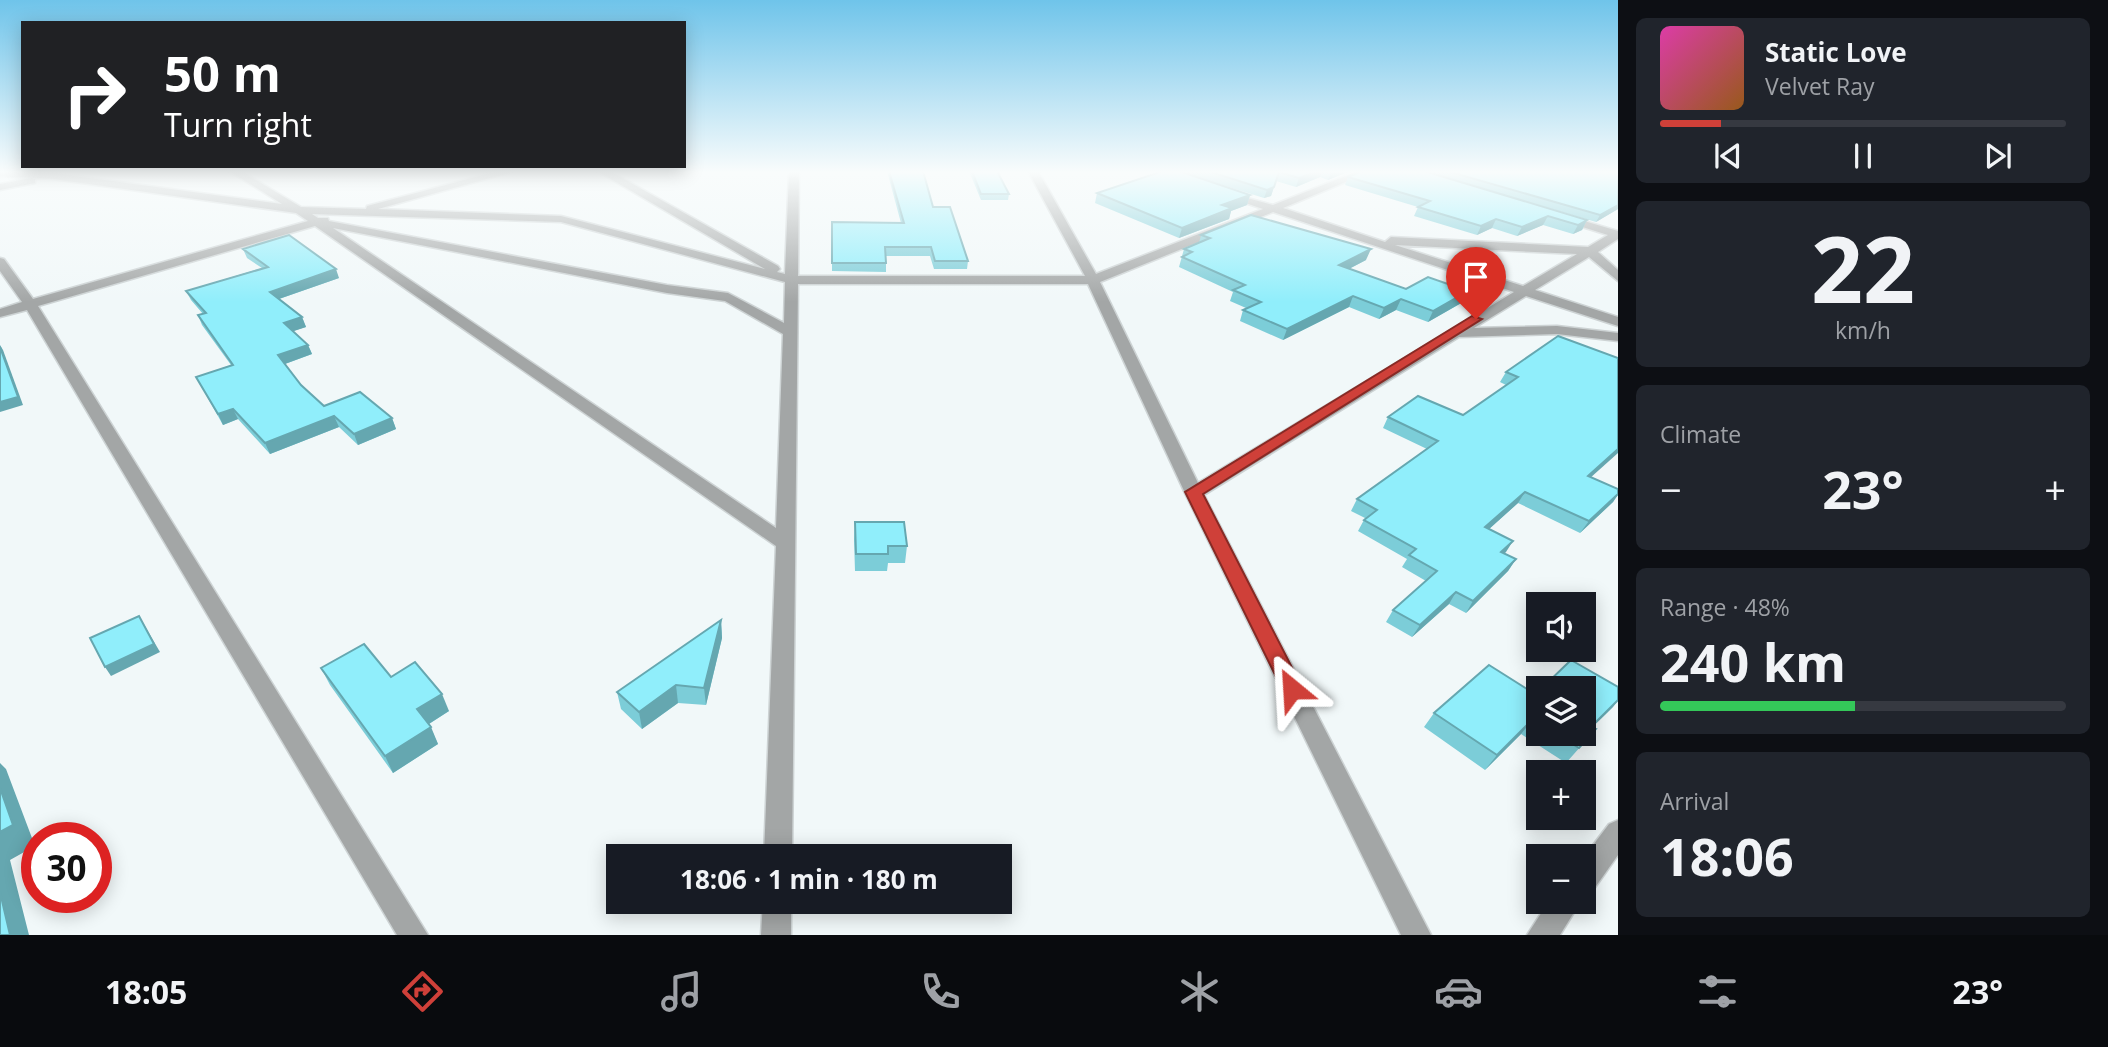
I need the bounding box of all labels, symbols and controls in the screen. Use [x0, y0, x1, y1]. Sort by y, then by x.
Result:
text: Static Love [1765, 34, 1907, 70]
text: 50 m [164, 40, 281, 106]
icon: right [49, 49, 140, 140]
text: Velvet Ray [1765, 70, 1875, 102]
text: Turn right [164, 103, 312, 146]
icon: previous [1709, 137, 1747, 175]
icon: pause [1844, 137, 1882, 175]
icon: next [1979, 137, 2017, 175]
text: 22 [1811, 206, 1915, 330]
pin [1446, 247, 1506, 319]
icon: arrive [1457, 258, 1495, 296]
text: km/h [1835, 314, 1891, 346]
text: Climate [1660, 418, 1741, 450]
text: 23° [1822, 453, 1904, 524]
text: − [1660, 463, 1682, 515]
text: + [2044, 463, 2066, 515]
text: Range · 48% [1660, 591, 1790, 623]
map controls [1526, 592, 1596, 914]
button: sound [1526, 592, 1596, 662]
text: 240 km [1660, 626, 1846, 697]
position arrow [1255, 652, 1329, 726]
button: layers [1526, 676, 1596, 746]
button: + [1526, 760, 1596, 830]
text: Arrival [1660, 785, 1729, 817]
text: 18:06 [1660, 820, 1794, 891]
speed limit sign: 30 [21, 822, 112, 913]
button: − [1526, 844, 1596, 914]
text: 18:06 · 1 min · 180 m [680, 861, 938, 897]
icon: directions [398, 967, 447, 1016]
icon: music [657, 967, 706, 1016]
icon: phone [916, 967, 965, 1016]
icon: climate [1175, 967, 1224, 1016]
icon: car [1434, 967, 1483, 1016]
icon: filters [1693, 967, 1742, 1016]
text: 18:05 [105, 970, 187, 1013]
text: 23° [1953, 970, 2003, 1013]

